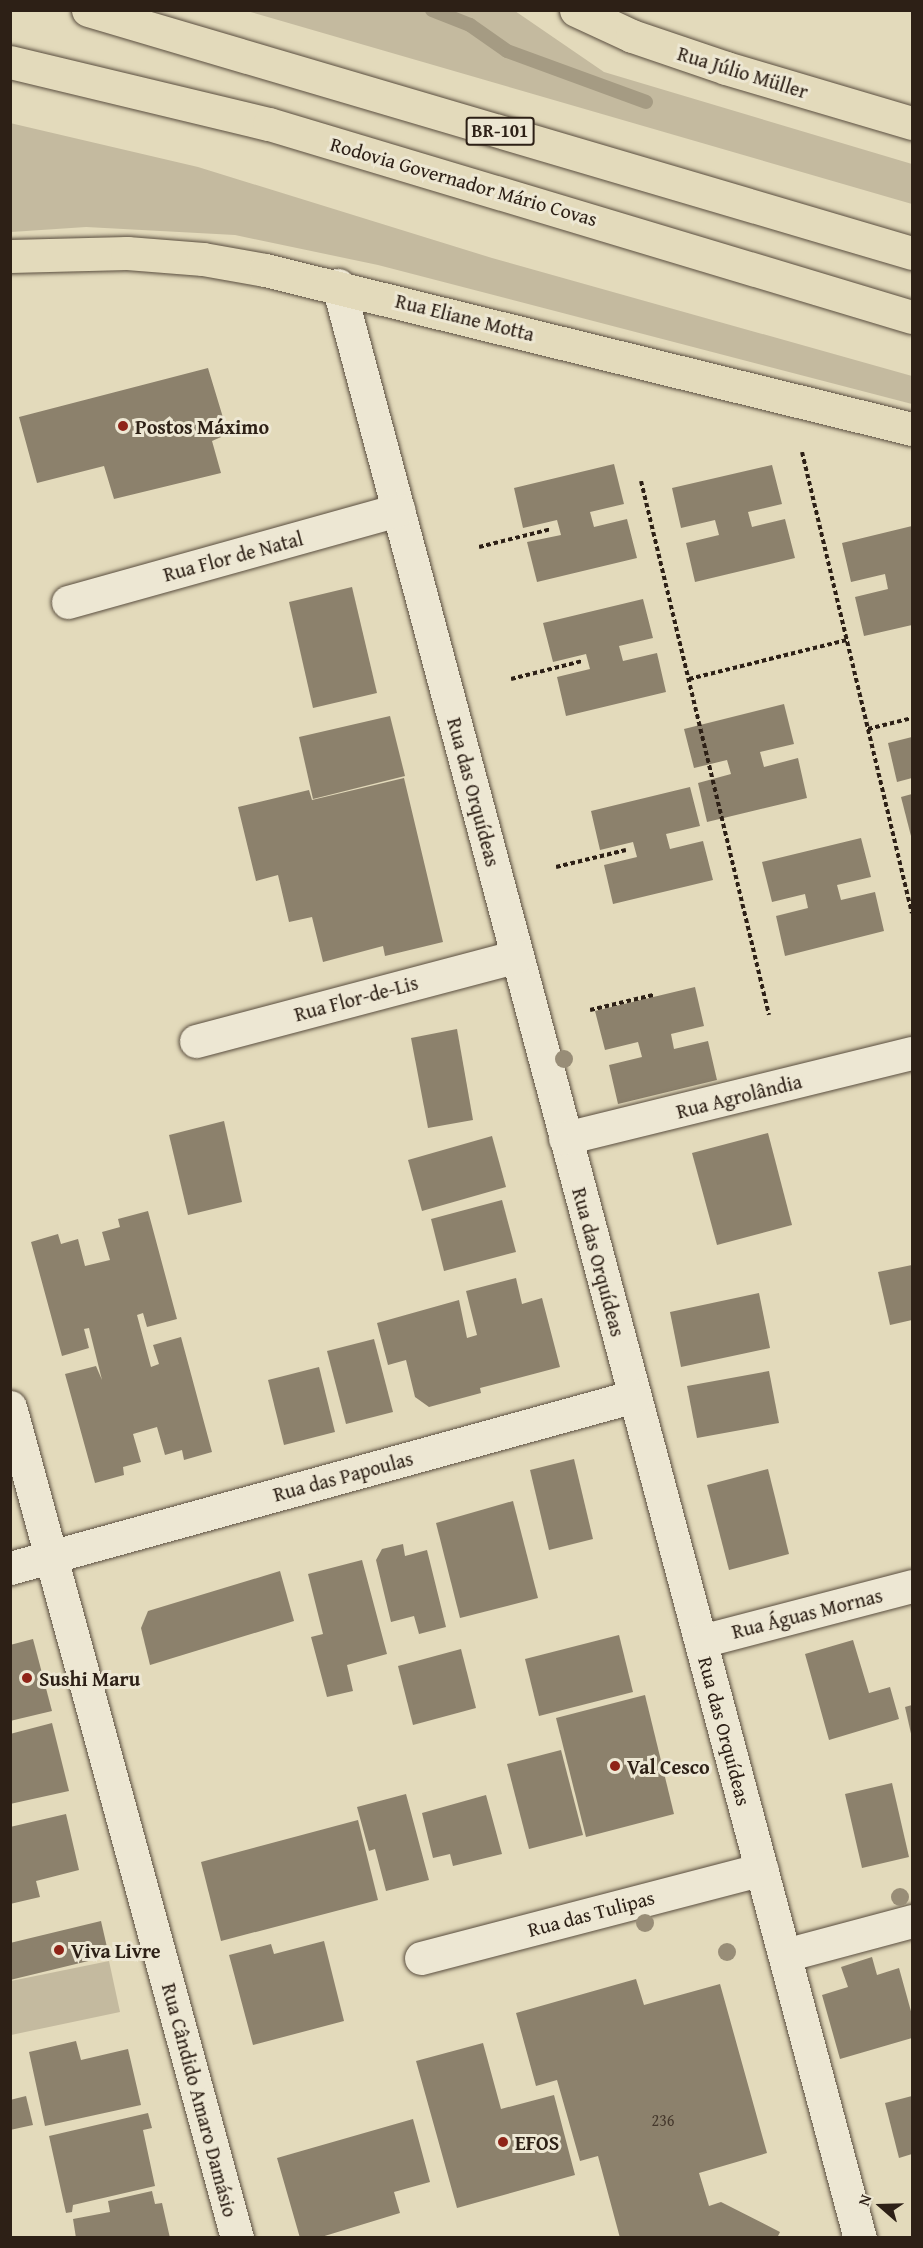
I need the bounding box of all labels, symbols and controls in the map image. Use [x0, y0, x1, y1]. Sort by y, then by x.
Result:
street label: Rua Júlio Müller [675, 41, 811, 103]
road number: BR-101 [466, 116, 534, 146]
street label: Rodovia Governador Mário Covas [328, 131, 600, 231]
street label: Rua Eliane Motta [393, 288, 537, 346]
place label: Postos Máximo [135, 414, 269, 438]
marker: Postos Máximo [116, 419, 130, 433]
street label: Rua Flor de Natal [161, 526, 305, 586]
street label: Rua das Orquídeas [443, 715, 505, 869]
street label: Rua Flor-de-Lis [292, 970, 420, 1026]
street label: Rua Agrolândia [674, 1069, 804, 1123]
street label: Rua das Orquídeas [568, 1185, 630, 1339]
street label: Rua das Papoulas [270, 1446, 416, 1506]
street label: Rua Águas Mornas [729, 1583, 885, 1643]
street label: Rua das Orquídeas [694, 1654, 756, 1808]
place label: Sushi Maru [39, 1666, 140, 1690]
marker: Sushi Maru [20, 1671, 34, 1685]
place label: Val Cesco [627, 1754, 710, 1778]
marker: Val Cesco [608, 1759, 622, 1773]
street label: Rua das Tulipas [525, 1885, 657, 1941]
place label: Viva Livre [71, 1938, 161, 1962]
marker: Viva Livre [52, 1943, 66, 1957]
street label: Rua Cândido Amaro Damásio [157, 1981, 243, 2219]
house number: 236 [651, 2110, 675, 2130]
place label: EFOS [515, 2130, 559, 2154]
marker: EFOS [496, 2135, 510, 2149]
north arrow [851, 2176, 911, 2236]
text: N [851, 2191, 877, 2209]

